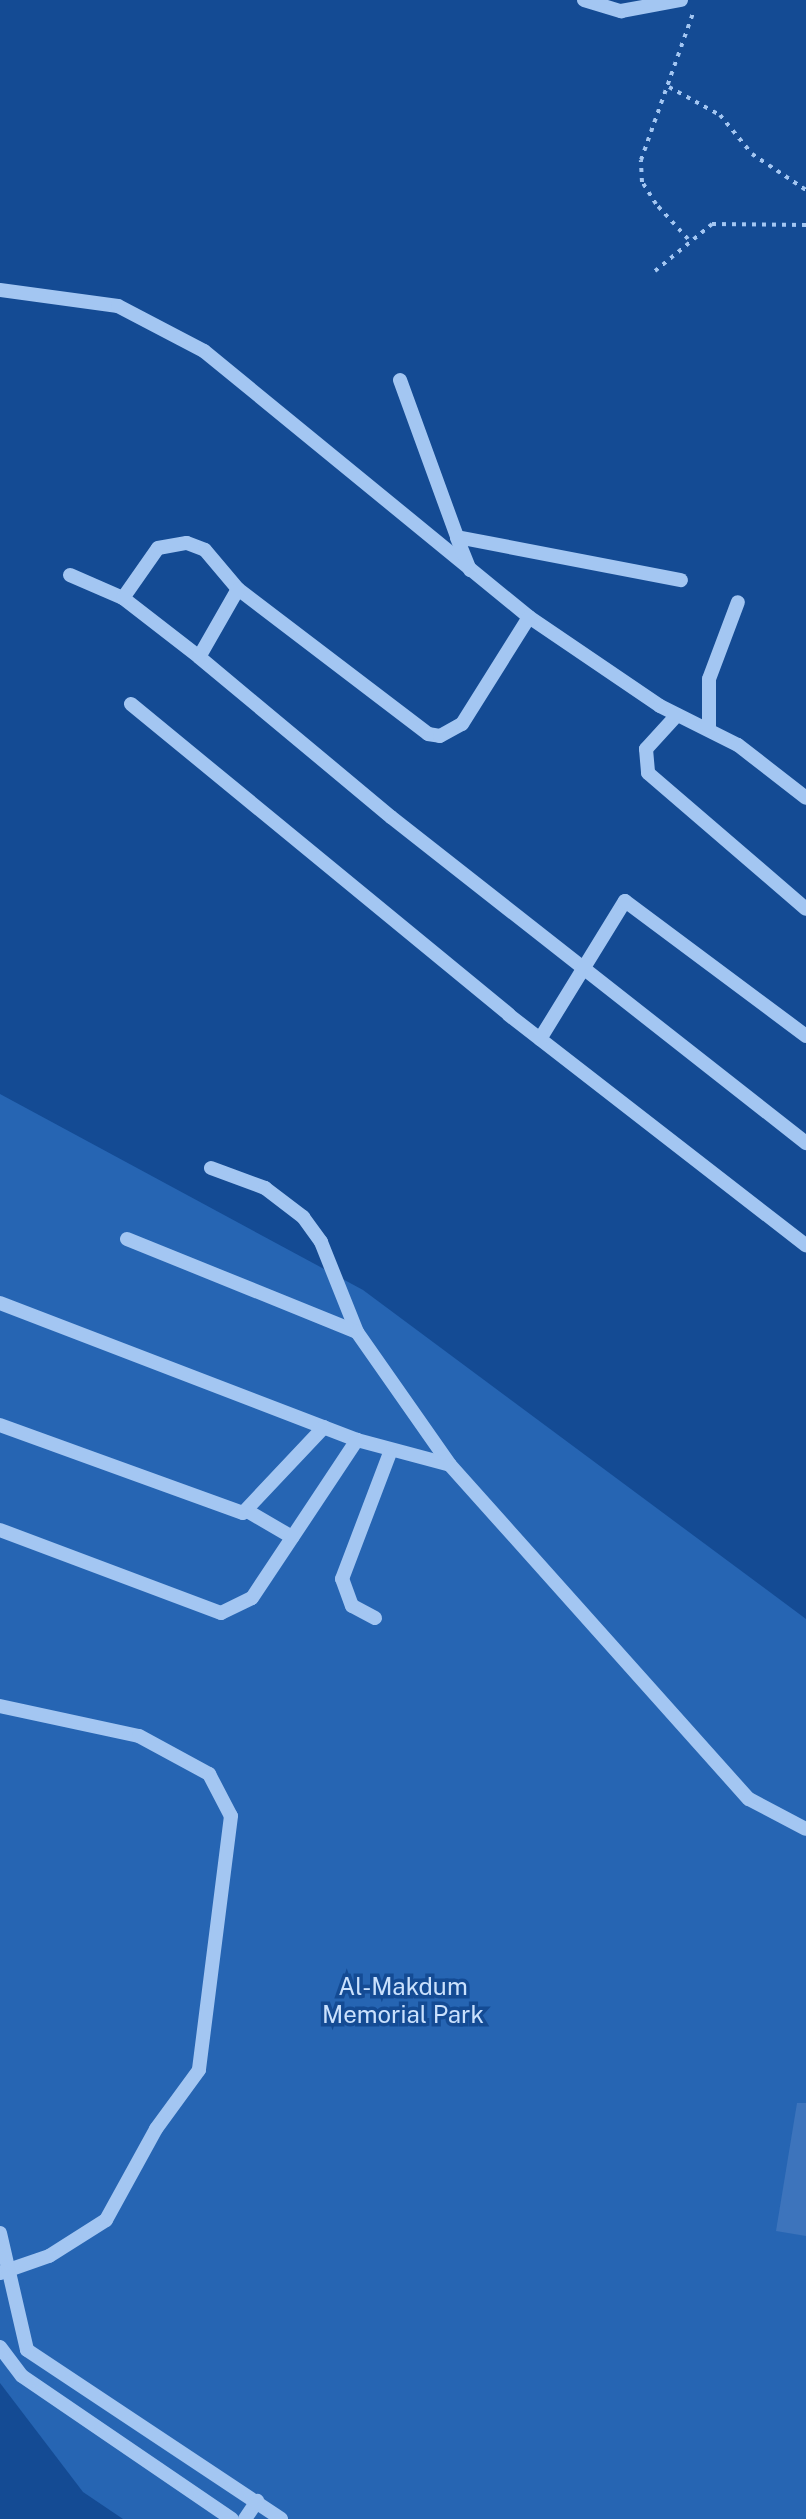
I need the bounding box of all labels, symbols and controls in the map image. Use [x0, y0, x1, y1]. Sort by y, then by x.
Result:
park label: Al-Makdum Memorial Park [322, 1973, 484, 2029]

